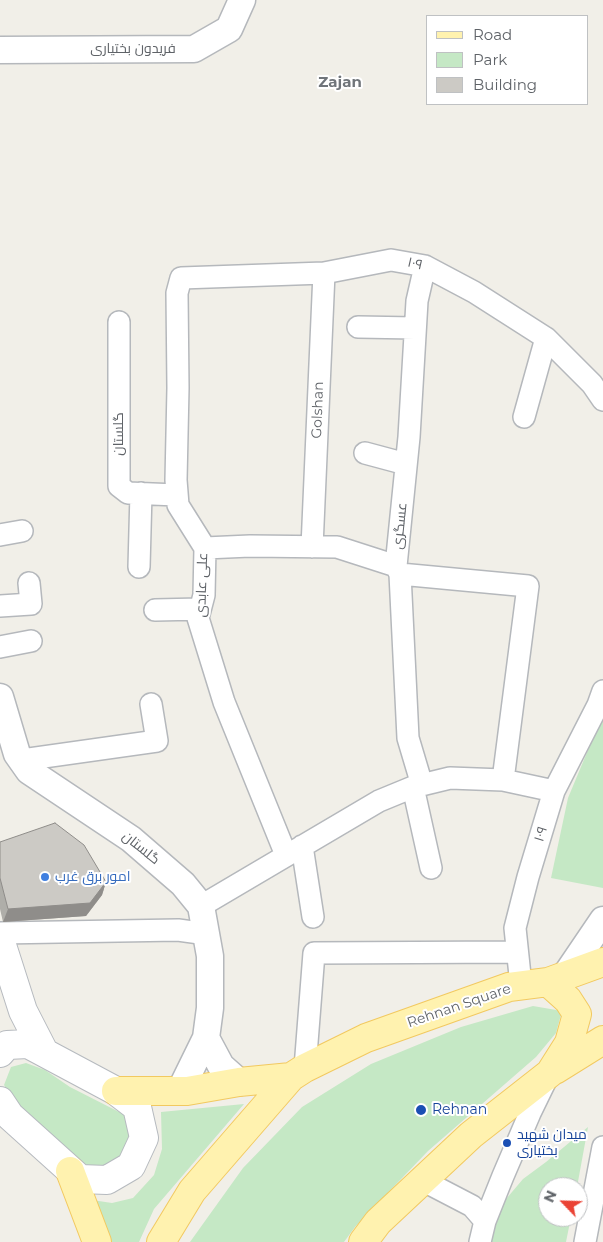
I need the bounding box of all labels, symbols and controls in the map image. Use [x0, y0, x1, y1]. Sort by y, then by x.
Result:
legend [426, 15, 588, 105]
text: Road [473, 25, 512, 44]
street label: فریدون بختیاری [90, 41, 176, 57]
text: Park [473, 50, 507, 69]
district label: Zajan [318, 74, 362, 92]
text: Building [473, 75, 537, 94]
street label: ۱۰۹ [406, 254, 424, 274]
street label: Golshan [309, 381, 327, 439]
street label: گلستان [111, 412, 127, 456]
street label: عسگری [389, 502, 411, 550]
street label: علی عابدی [192, 552, 212, 618]
street label: ۱۰۹ [531, 824, 551, 844]
street label: گلستان [119, 828, 163, 868]
place label: امور برق غرب [55, 869, 130, 885]
marker: امور برق غرب [39, 871, 51, 883]
street label: Rehnan Square [405, 980, 513, 1032]
place label: Rehnan [432, 1102, 487, 1118]
marker: Rehnan [414, 1103, 428, 1117]
place label: میدان شهید بختیاری [517, 1127, 587, 1160]
marker: میدان شهید بختیاری [501, 1137, 513, 1149]
north arrow [538, 1177, 588, 1227]
text: N [540, 1187, 561, 1205]

